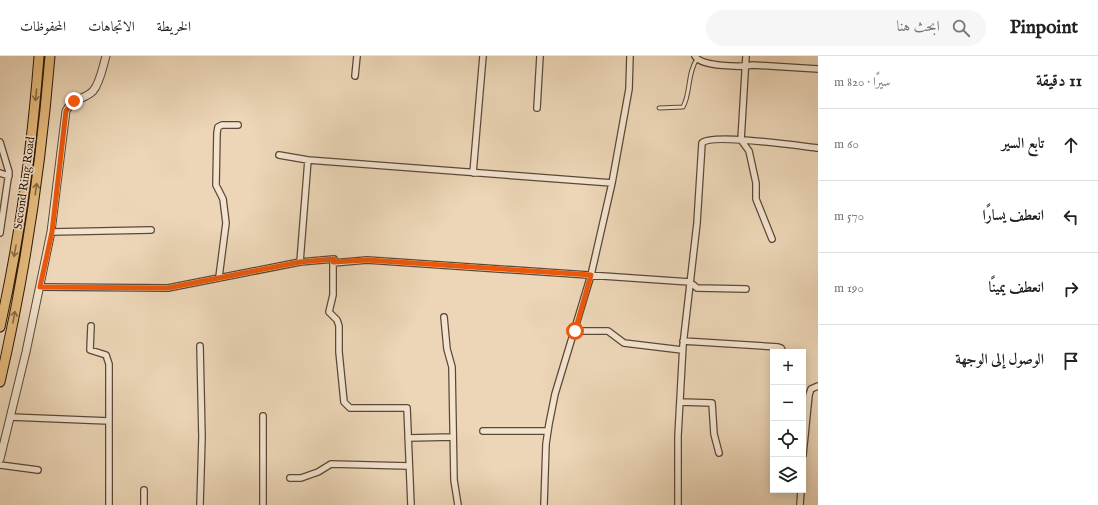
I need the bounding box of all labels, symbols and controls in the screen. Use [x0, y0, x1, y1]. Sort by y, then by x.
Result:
search box [706, 10, 986, 46]
text: Pinpoint [1010, 16, 1078, 40]
text: ابحث هنا [896, 17, 940, 36]
icon: search [950, 17, 972, 39]
text: المحفوظات [20, 18, 66, 36]
text: الاتجاهات [88, 18, 135, 36]
text: الخريطة [157, 18, 191, 36]
text: 11 دقيقة [1036, 71, 1082, 92]
text: سيرًا · 820 m [834, 74, 890, 91]
one-way arrow [32, 88, 40, 101]
route end [65, 92, 83, 110]
text: تابع السير [1002, 134, 1044, 153]
icon: ahead [1060, 134, 1082, 156]
street label: Second Ring Road [11, 135, 39, 230]
text: 60 m [834, 136, 859, 153]
one-way arrow [32, 182, 40, 195]
text: انعطف يسارًا [982, 206, 1044, 225]
icon: left [1060, 206, 1082, 228]
text: 570 m [834, 208, 864, 225]
one-way arrow [11, 245, 19, 258]
text: انعطف يمينًا [988, 278, 1044, 297]
icon: right [1060, 278, 1082, 300]
text: 190 m [834, 280, 864, 297]
one-way arrow [10, 310, 18, 323]
route start [566, 322, 584, 340]
map controls [770, 349, 806, 493]
button: + [770, 349, 806, 385]
text: الوصول إلى الوجهة [955, 350, 1044, 369]
icon: arrive [1060, 350, 1082, 372]
button: − [770, 385, 806, 421]
button: locate [770, 421, 806, 457]
button: layers [770, 457, 806, 493]

